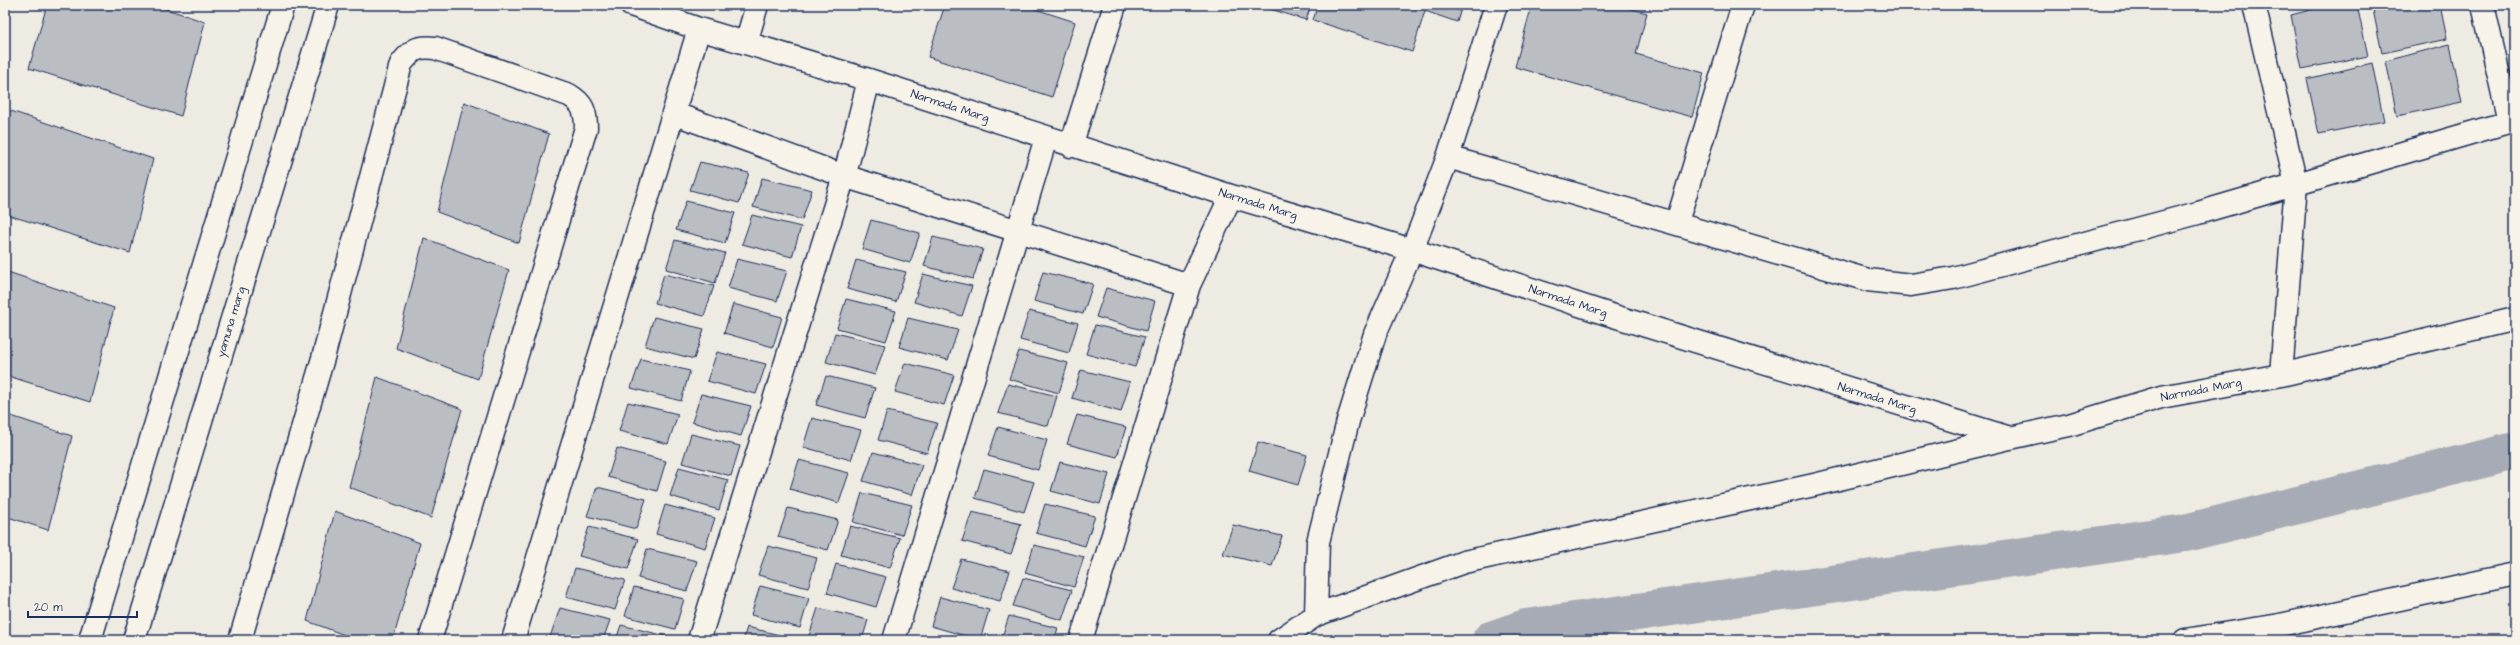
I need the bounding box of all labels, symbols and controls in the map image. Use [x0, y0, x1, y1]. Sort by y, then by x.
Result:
street label: Narmada Marg [908, 85, 991, 128]
street label: Narmada Marg [1216, 184, 1300, 225]
street label: Narmada Marg [1526, 280, 1609, 323]
street label: yamuna marg [212, 284, 251, 360]
street label: Narmada Marg [2159, 374, 2243, 407]
street label: Narmada Marg [1835, 378, 1919, 419]
scale bar [28, 593, 137, 619]
text: 20 m [34, 599, 63, 616]

